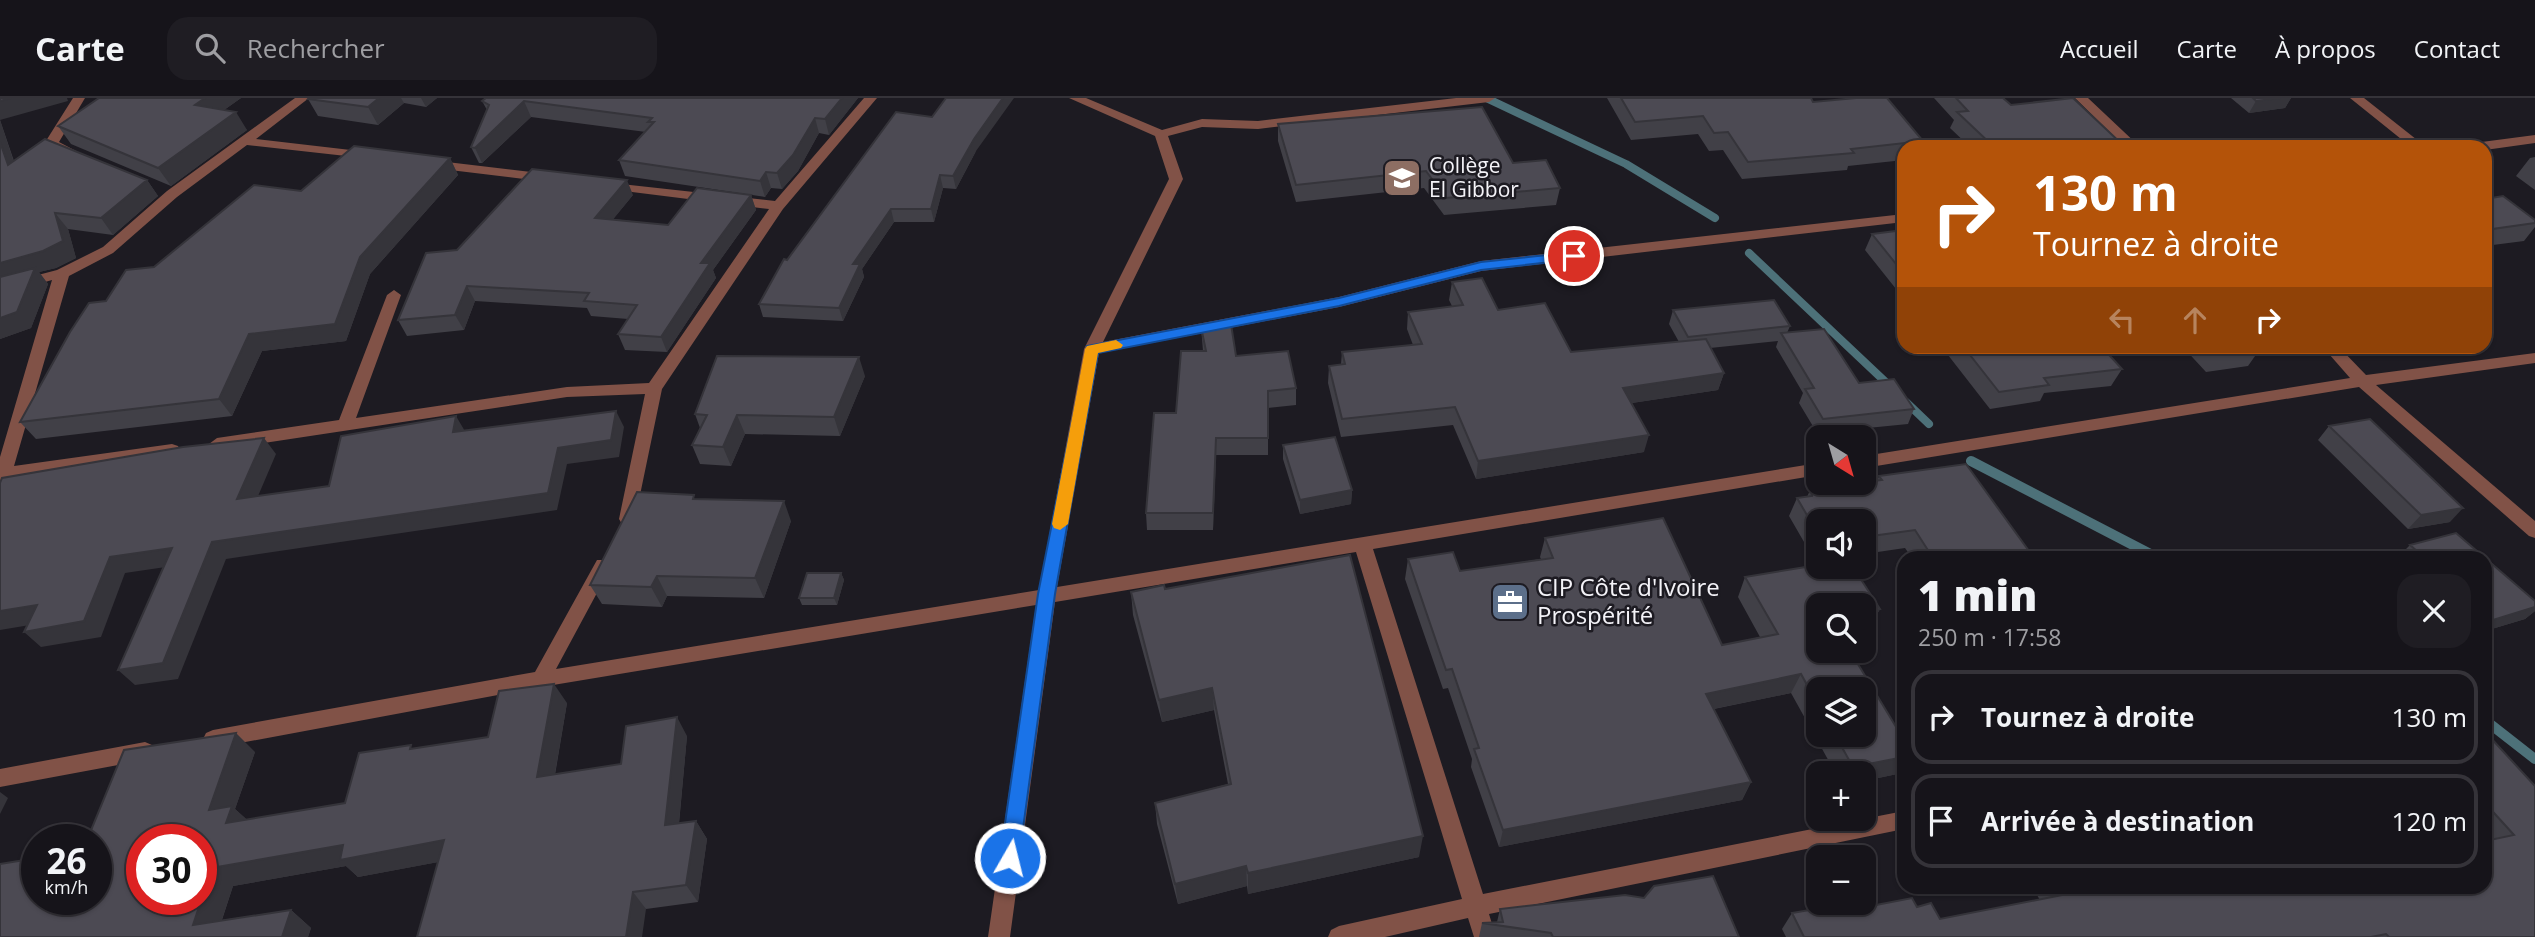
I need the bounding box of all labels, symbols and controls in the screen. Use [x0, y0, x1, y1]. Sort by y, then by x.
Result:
search box [167, 17, 657, 80]
text: Carte [35, 26, 125, 71]
icon: search [191, 29, 229, 67]
text: Rechercher [247, 30, 385, 66]
text: Accueil [2060, 32, 2139, 65]
text: Carte [2177, 32, 2237, 65]
text: À propos [2275, 32, 2376, 65]
text: Contact [2414, 32, 2500, 65]
place label: Collège El Gibbor [1429, 151, 1519, 203]
school or university icon: Collège El Gibbor [1381, 157, 1423, 199]
text: 130 m [2033, 159, 2178, 225]
icon: right [1918, 168, 2009, 259]
text: Tournez à droite [2033, 222, 2279, 265]
pin [1544, 226, 1604, 286]
icon: arrive [1555, 237, 1593, 275]
icon: left [2103, 301, 2141, 339]
icon: ahead [2176, 301, 2214, 339]
icon: right [2249, 301, 2287, 339]
north arrow [1806, 425, 1876, 495]
map controls [1806, 425, 1876, 915]
button: sound [1806, 509, 1876, 579]
text: 1 min [1918, 566, 2037, 623]
place label: CIP Côte d'Ivoire Prospérité [1537, 570, 1720, 631]
button: close [2397, 574, 2471, 648]
office icon: CIP Côte d'Ivoire Prospérité [1489, 581, 1531, 623]
button: search [1806, 593, 1876, 663]
text: 250 m · 17:58 [1918, 621, 2061, 653]
button: layers [1806, 677, 1876, 747]
icon: right [1922, 698, 1960, 736]
text: Tournez à droite [1981, 699, 2194, 735]
text: 130 m [2392, 699, 2467, 735]
button: + [1806, 761, 1876, 831]
icon: arrive [1922, 802, 1960, 840]
text: Arrivée à destination [1981, 803, 2254, 839]
text: 120 m [2392, 803, 2467, 839]
position arrow [973, 821, 1047, 895]
speed limit sign: 30 [126, 824, 217, 915]
text: 26 [46, 837, 87, 884]
button: − [1806, 845, 1876, 915]
text: km/h [45, 875, 88, 899]

